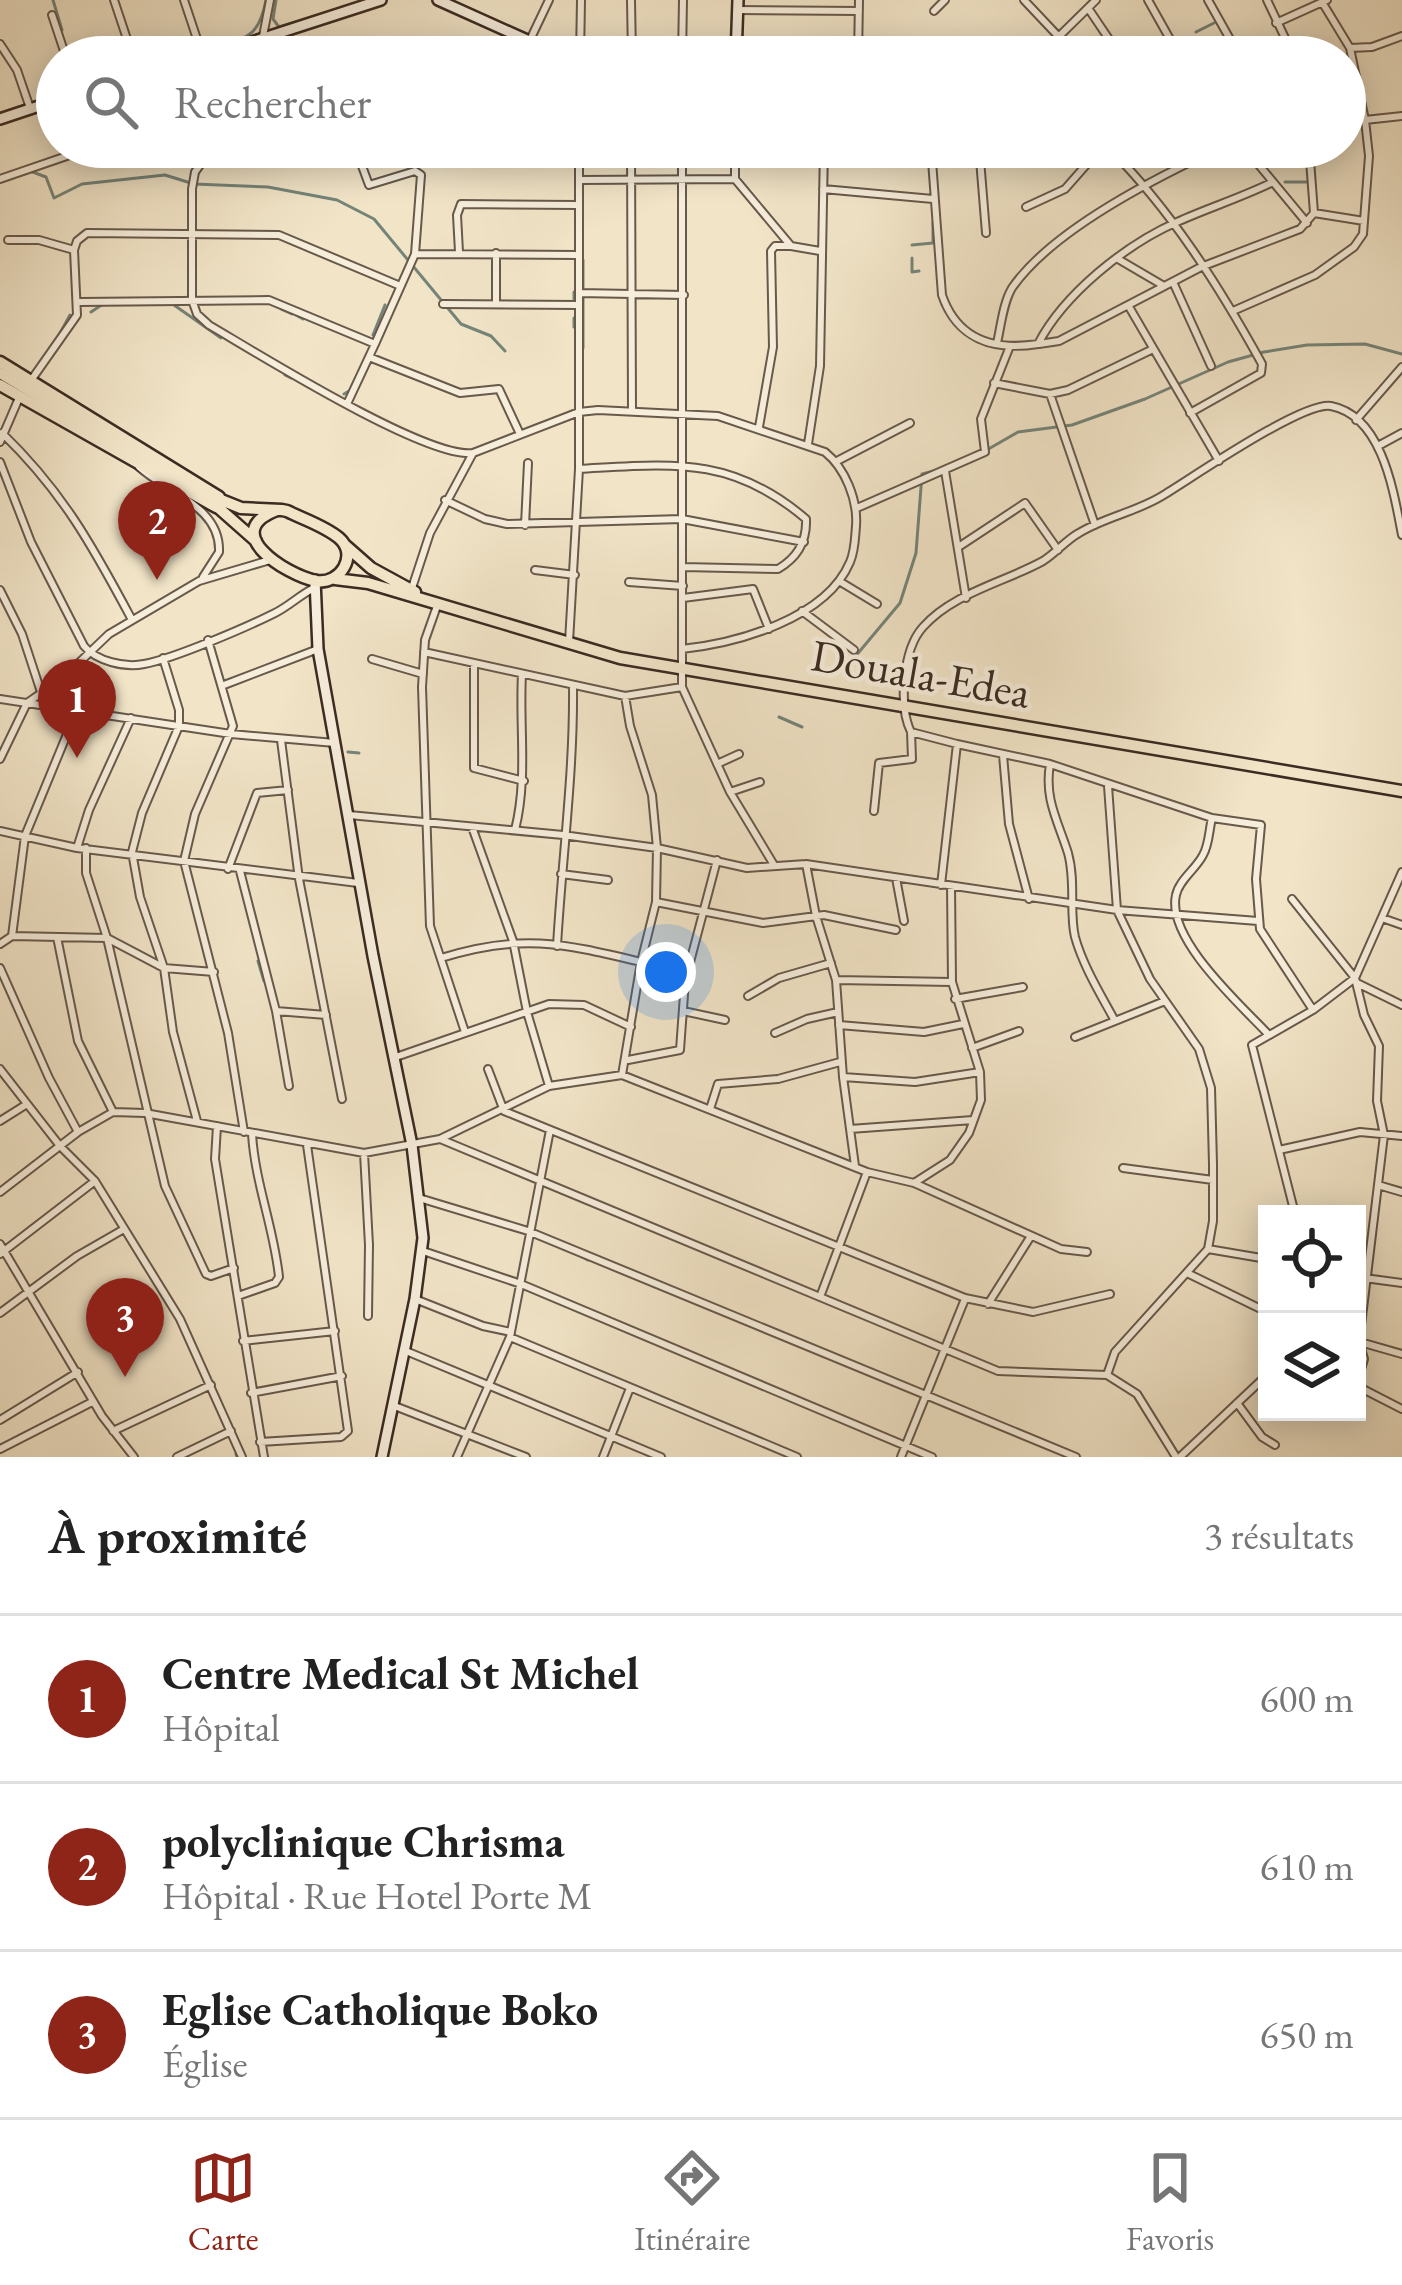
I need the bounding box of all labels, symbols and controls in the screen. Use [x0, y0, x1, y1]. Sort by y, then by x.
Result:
search box [36, 36, 1366, 168]
icon: search [78, 69, 144, 135]
text: Rechercher [174, 73, 371, 131]
pin: 2 [118, 481, 196, 580]
street label: Douala-Edea [807, 625, 1035, 721]
pin: 1 [38, 659, 116, 758]
your location [636, 942, 696, 1002]
map controls [1258, 1205, 1366, 1421]
button: locate [1258, 1205, 1366, 1313]
pin: 3 [86, 1278, 164, 1377]
button: layers [1258, 1313, 1366, 1421]
text: À proximité [48, 1502, 307, 1568]
text: 3 résultats [1204, 1510, 1354, 1561]
text: Centre Medical St Michel [162, 1644, 639, 1702]
text: 1 [77, 1673, 97, 1724]
text: 600 m [1260, 1673, 1354, 1724]
text: Hôpital [162, 1702, 280, 1753]
text: polyclinique Chrisma [162, 1812, 564, 1870]
text: 2 [77, 1841, 97, 1892]
text: 610 m [1260, 1841, 1354, 1892]
text: Hôpital · Rue Hotel Porte M [162, 1870, 592, 1921]
text: Eglise Catholique Boko [162, 1980, 598, 2038]
text: 3 [77, 2009, 97, 2060]
text: 650 m [1260, 2009, 1354, 2060]
text: Église [162, 2038, 248, 2089]
tab: Carte [188, 2145, 259, 2260]
tab: Itinéraire [634, 2145, 750, 2260]
tab: Favoris [1126, 2145, 1214, 2260]

